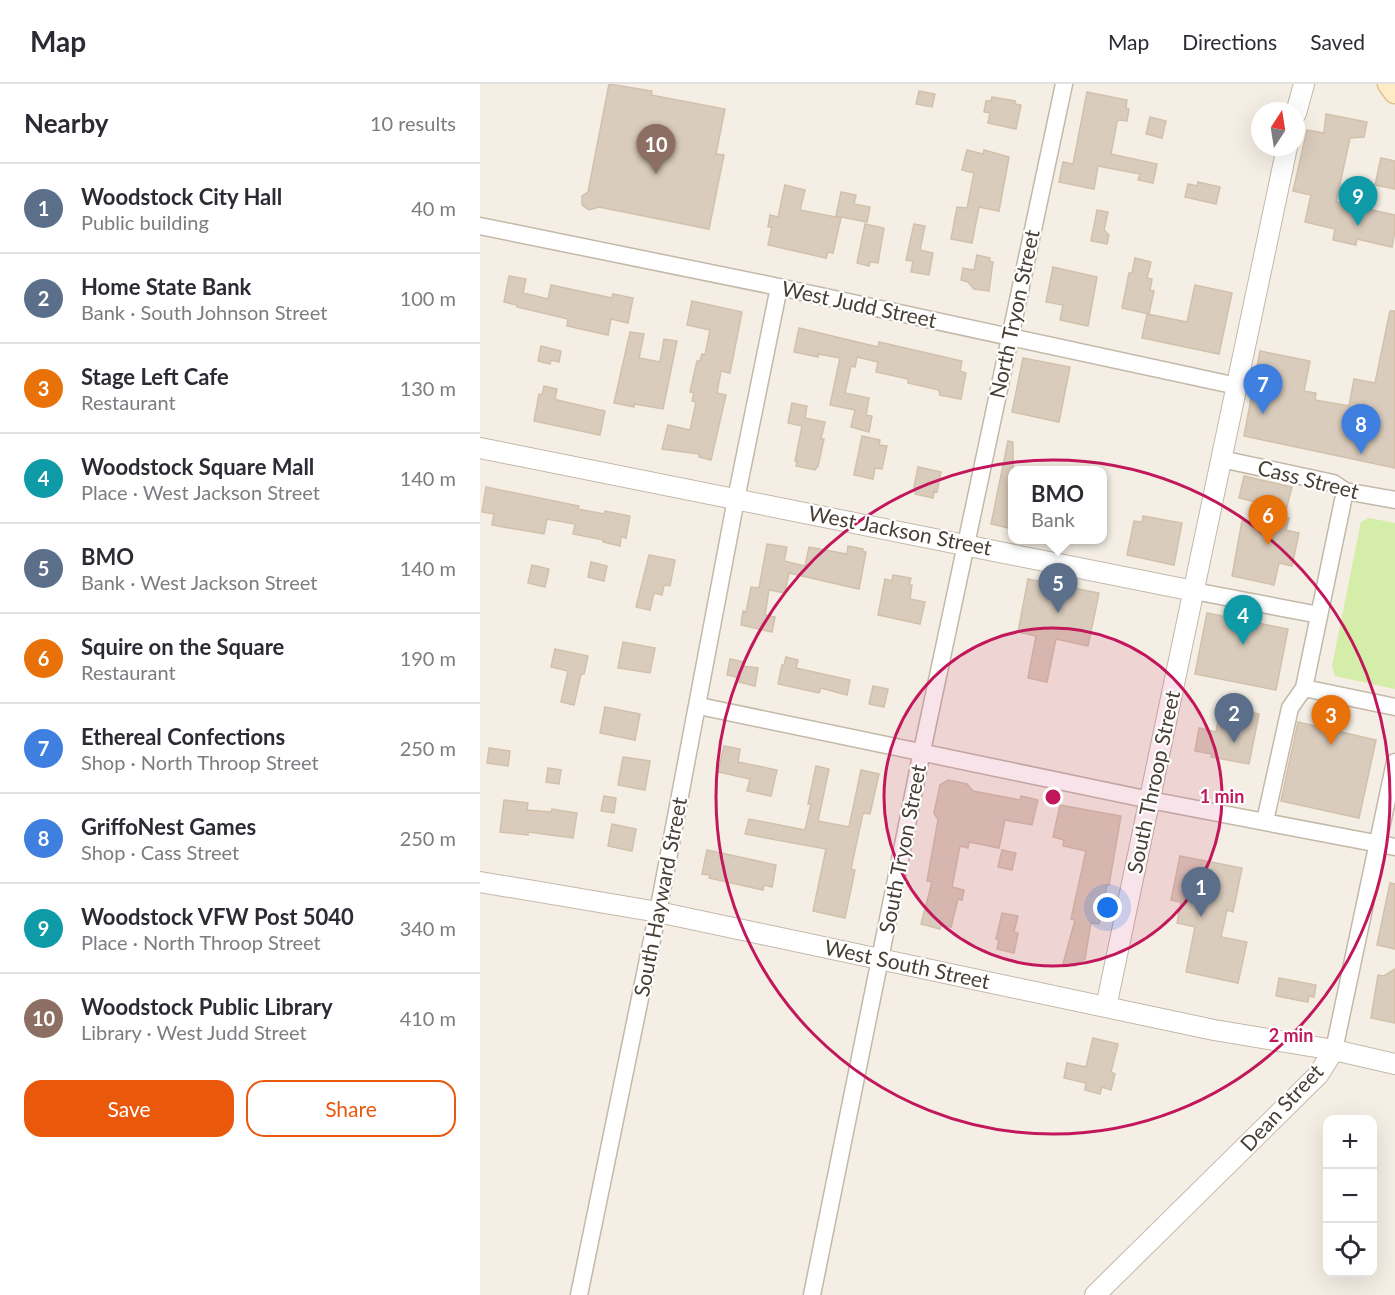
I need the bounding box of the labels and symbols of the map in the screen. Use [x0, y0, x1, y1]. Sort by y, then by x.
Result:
north arrow [1251, 102, 1305, 156]
pin: 10 [636, 124, 675, 174]
pin: 9 [1338, 176, 1378, 226]
street label: North Tryon Street [983, 227, 1044, 400]
street label: West Judd Street [780, 275, 939, 332]
pin: 7 [1244, 364, 1282, 414]
pin: 8 [1342, 404, 1380, 454]
street label: Cass Street [1255, 454, 1362, 503]
pin: 6 [1248, 496, 1288, 545]
street label: West Jackson Street [807, 500, 994, 560]
pin: 5 [1038, 564, 1078, 613]
pin: 4 [1224, 596, 1263, 645]
street label: South Throop Street [1121, 687, 1184, 875]
pin: 2 [1214, 694, 1254, 743]
pin: 3 [1312, 696, 1350, 745]
street label: South Tryon Street [873, 762, 930, 935]
text: 1 min [1200, 785, 1244, 807]
centre of rings [1043, 787, 1063, 807]
street label: South Hayward Street [628, 794, 691, 999]
pin: 1 [1182, 868, 1220, 917]
your location [1093, 893, 1122, 922]
street label: West South Street [822, 934, 993, 993]
text: 2 min [1269, 1024, 1313, 1046]
street label: Dean Street [1234, 1058, 1328, 1156]

